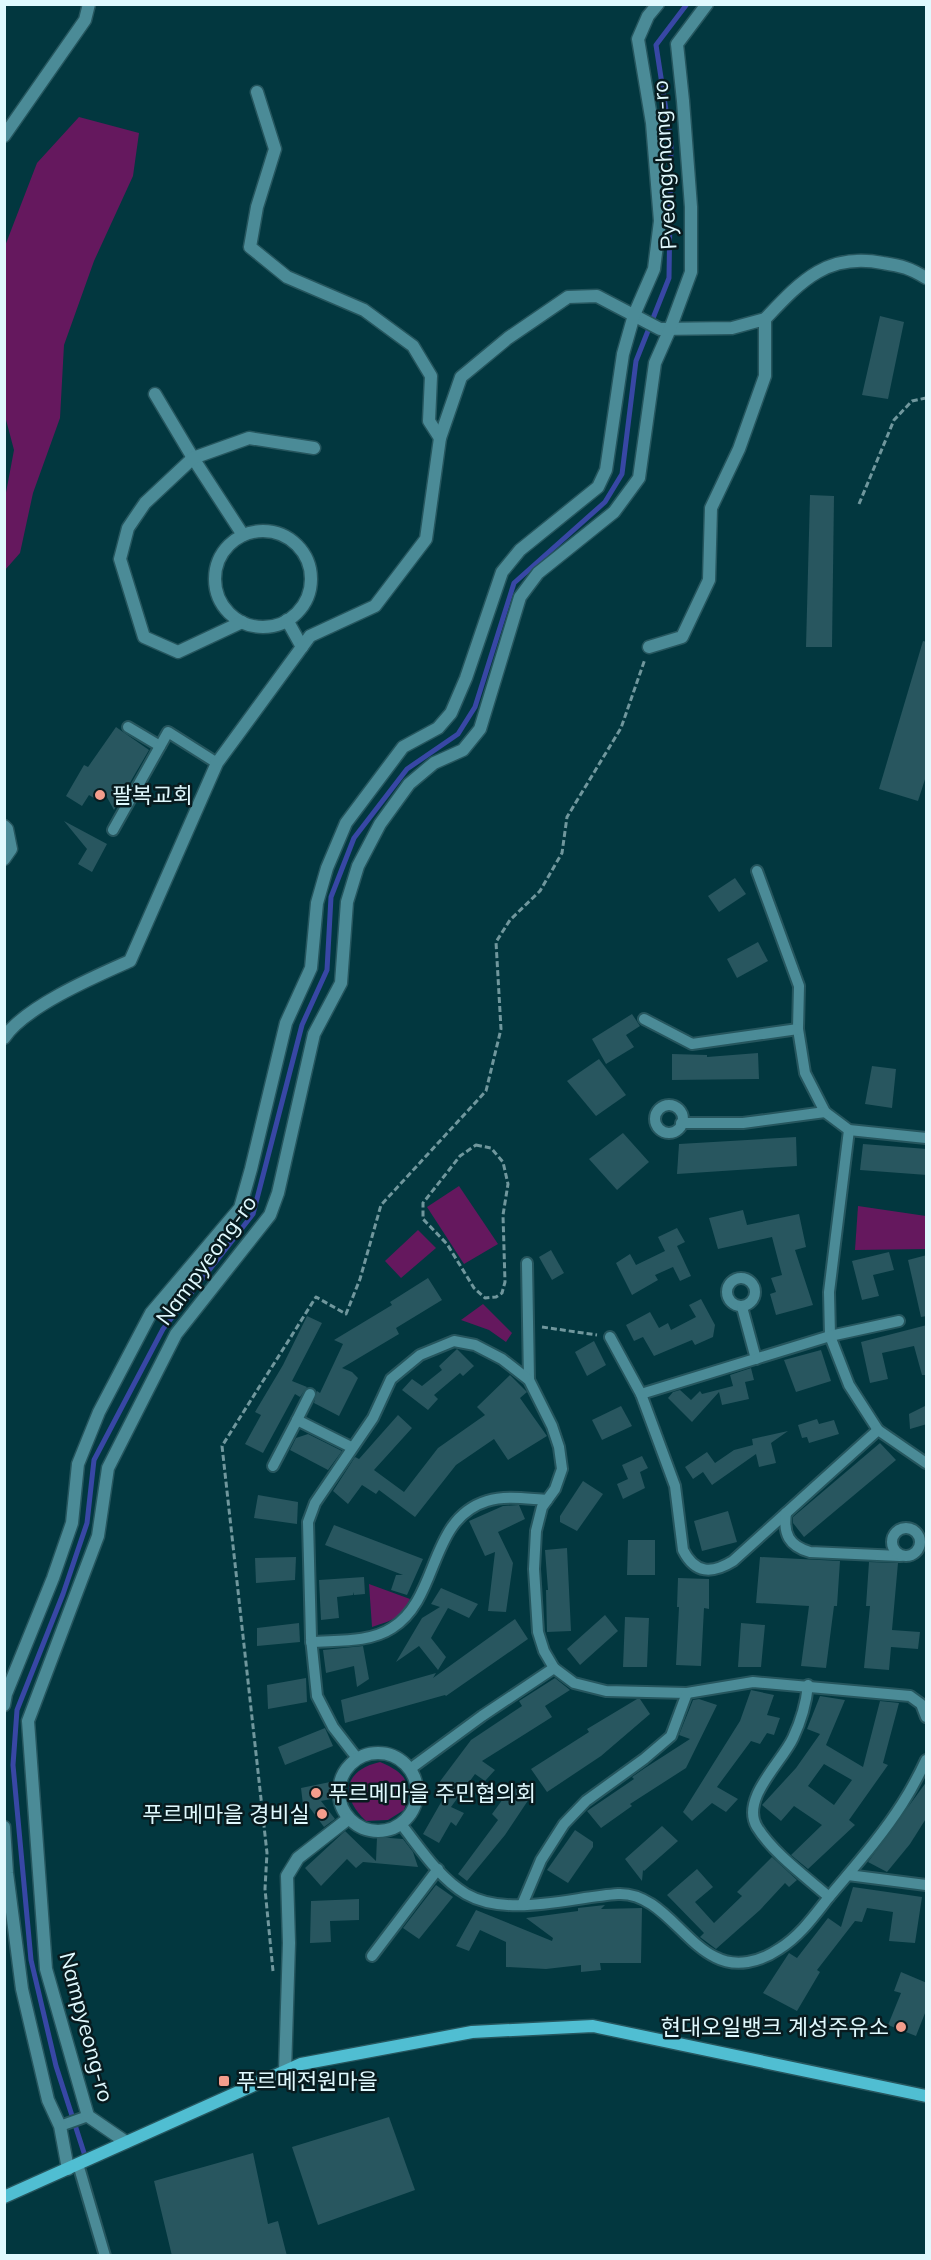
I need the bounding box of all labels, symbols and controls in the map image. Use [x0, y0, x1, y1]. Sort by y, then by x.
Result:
street label: Pyeongchang-ro [646, 80, 682, 250]
place label: 팔복교회 [112, 781, 193, 809]
marker: 팔복교회 [93, 788, 107, 802]
street label: Nampyeong-ro [149, 1189, 263, 1331]
place label: 푸르메마을 주민협의회 [328, 1779, 536, 1807]
marker: 푸르메마을 주민협의회 [309, 1786, 323, 1800]
place label: 푸르메마을 경비실 [142, 1800, 310, 1828]
marker: 푸르메마을 경비실 [315, 1807, 329, 1821]
street label: Nampyeong-ro [54, 1949, 120, 2105]
place label: 현대오일뱅크 계성주유소 [661, 2013, 889, 2041]
marker: 현대오일뱅크 계성주유소 [894, 2020, 908, 2034]
place label: 푸르메전원마을 [236, 2067, 378, 2095]
marker: 푸르메전원마을 [217, 2074, 231, 2088]

